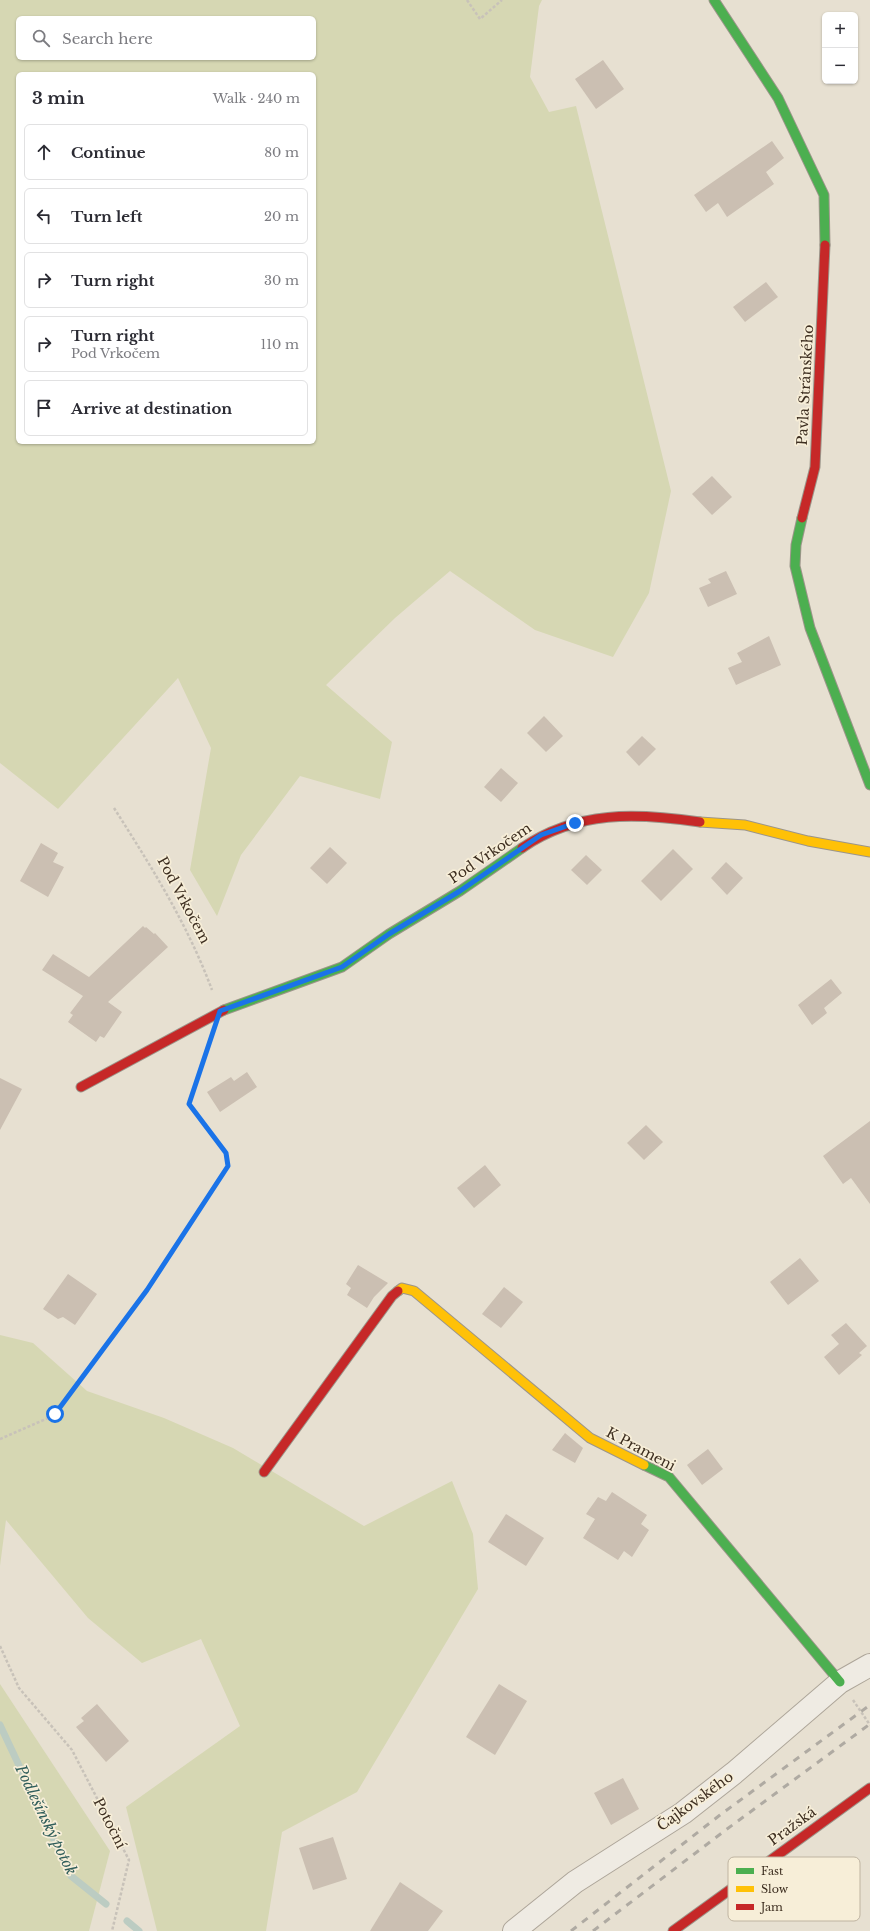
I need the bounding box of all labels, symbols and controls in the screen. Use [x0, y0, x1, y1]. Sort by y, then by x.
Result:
map controls [822, 12, 858, 84]
button: + [822, 12, 858, 48]
search box [16, 16, 316, 60]
icon: search [30, 27, 52, 49]
text: Search here [62, 29, 153, 48]
button: − [822, 48, 858, 84]
text: 3 min [32, 88, 85, 109]
text: Walk · 240 m [213, 90, 300, 107]
icon: ahead [33, 141, 55, 163]
text: Continue [71, 143, 146, 162]
text: 80 m [264, 144, 299, 161]
icon: left [33, 205, 55, 227]
text: Turn left [71, 207, 142, 226]
text: 20 m [264, 208, 299, 225]
icon: right [33, 269, 55, 291]
text: Turn right [71, 271, 154, 290]
text: 30 m [264, 272, 299, 289]
street label: Pavla Stránského [793, 324, 817, 446]
text: Turn right [71, 326, 154, 345]
icon: right [33, 333, 55, 355]
text: 110 m [260, 336, 299, 353]
text: Pod Vrkočem [71, 345, 160, 362]
icon: arrive [33, 397, 55, 419]
text: Arrive at destination [71, 399, 232, 418]
route end [566, 814, 584, 832]
street label: Pod Vrkočem [445, 819, 535, 887]
street label: Pod Vrkočem [154, 853, 214, 947]
route start [46, 1405, 64, 1423]
street label: K Prameni [603, 1423, 679, 1475]
water label: Podlešínský potok [11, 1761, 81, 1878]
street label: Čajkovského [653, 1766, 737, 1835]
street label: Potoční [90, 1795, 131, 1852]
street label: Pražská [765, 1803, 820, 1849]
legend [728, 1857, 860, 1921]
text: Fast [761, 1864, 784, 1878]
text: Slow [761, 1882, 789, 1896]
text: Jam [759, 1900, 783, 1914]

